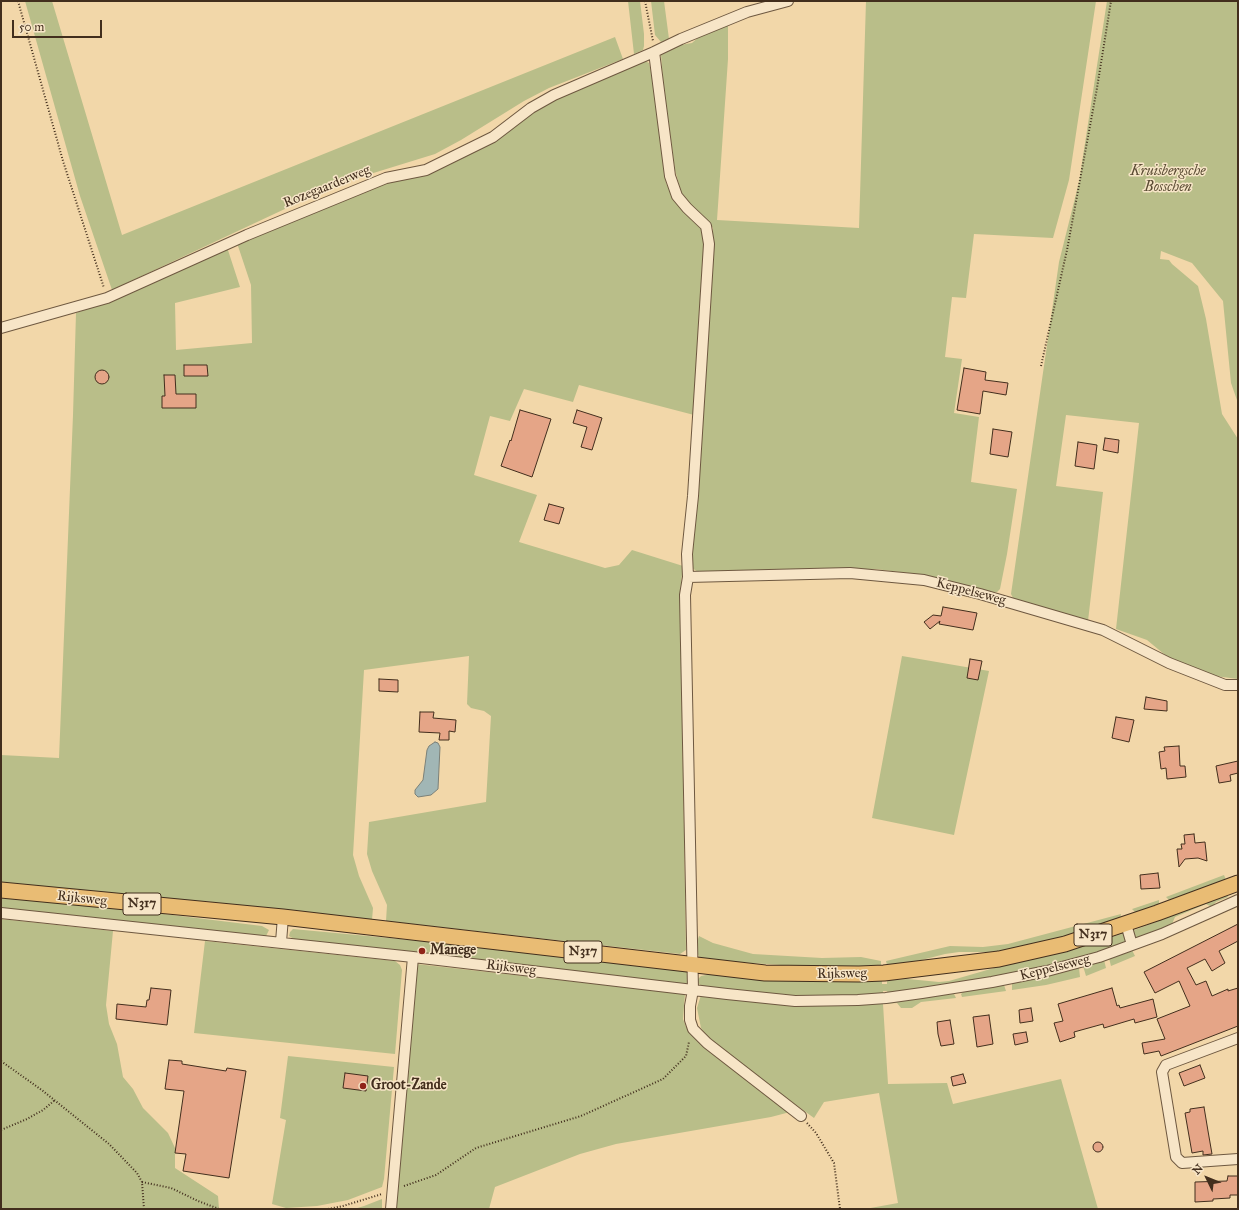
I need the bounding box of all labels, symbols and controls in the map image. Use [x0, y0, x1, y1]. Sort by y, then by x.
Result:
scale bar [14, 12, 104, 38]
text: 50 m [19, 20, 44, 34]
street label: Rozegaarderweg [281, 162, 373, 212]
park label: Kruisbergsche Bosschen [1131, 164, 1205, 196]
street label: Keppelseweg [934, 575, 1008, 609]
street label: Rijksweg [56, 888, 108, 910]
road number: N317 [123, 893, 161, 915]
road number: N317 [1074, 924, 1112, 946]
road number: N317 [564, 941, 602, 963]
place label: Manege [430, 943, 476, 959]
marker: Manege [417, 946, 427, 956]
street label: Keppelseweg [1018, 951, 1092, 985]
street label: Rijksweg [485, 957, 537, 979]
street label: Rijksweg [817, 965, 867, 983]
place label: Groot-Zande [371, 1078, 447, 1094]
marker: Groot-Zande [358, 1081, 368, 1091]
north arrow [1187, 1158, 1227, 1198]
text: N [1190, 1162, 1206, 1177]

